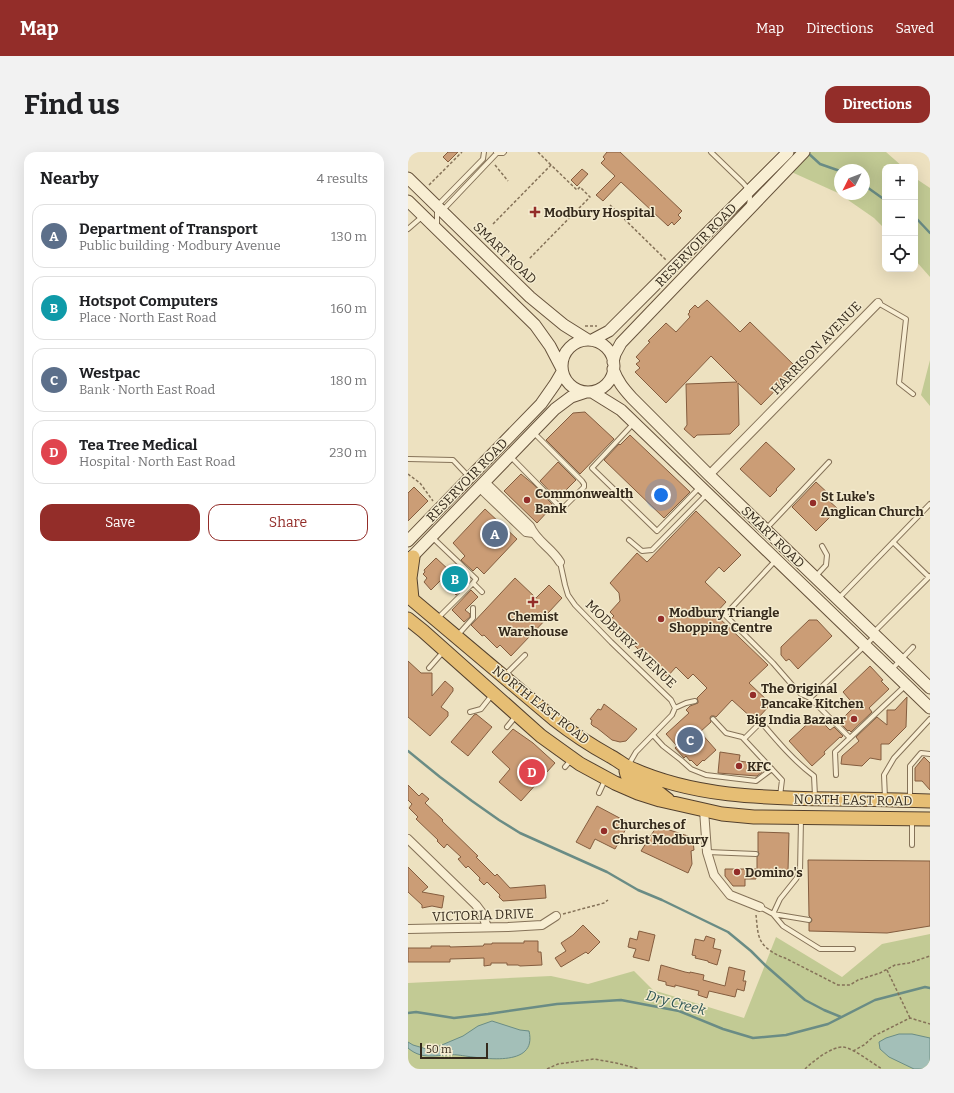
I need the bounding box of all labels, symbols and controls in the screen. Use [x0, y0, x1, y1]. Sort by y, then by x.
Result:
text: Map [20, 17, 59, 40]
text: Map [756, 20, 784, 37]
text: Directions [806, 20, 874, 37]
text: Saved [896, 20, 934, 37]
button: Directions [825, 86, 930, 123]
text: Find us [24, 88, 120, 121]
north arrow [834, 164, 870, 200]
map controls [882, 164, 918, 272]
button: + [882, 164, 918, 200]
text: Nearby [40, 168, 99, 189]
text: 4 results [316, 171, 368, 186]
street label: RESERVOIR ROAD [652, 200, 740, 290]
button: − [882, 200, 918, 236]
place label: Modbury Hospital [544, 205, 655, 220]
marker: Modbury Hospital [529, 206, 541, 218]
street label: SMART ROAD [470, 219, 540, 287]
text: Department of Transport [79, 220, 258, 238]
text: A [49, 229, 59, 244]
text: 130 m [331, 229, 367, 244]
button: locate [882, 236, 918, 272]
text: Public building · Modbury Avenue [79, 238, 281, 253]
text: Hotspot Computers [79, 292, 218, 310]
street label: HARRISON AVENUE [768, 298, 864, 398]
text: B [50, 301, 58, 316]
text: 160 m [331, 301, 367, 316]
text: Place · North East Road [79, 310, 216, 325]
text: Westpac [79, 364, 140, 382]
text: C [50, 373, 58, 388]
text: 180 m [331, 373, 367, 388]
text: Bank · North East Road [79, 382, 215, 397]
street label: RESERVOIR ROAD [423, 435, 511, 525]
text: Tea Tree Medical [79, 436, 198, 454]
text: D [49, 445, 59, 460]
text: 230 m [329, 445, 367, 460]
text: Hospital · North East Road [79, 454, 235, 469]
your location [651, 485, 671, 505]
place label: Commonwealth Bank [535, 486, 634, 516]
place label: St Luke's Anglican Church [821, 489, 924, 519]
marker: Commonwealth Bank [522, 495, 532, 505]
marker: St Luke's Anglican Church [808, 498, 818, 508]
street label: SMART ROAD [738, 503, 808, 571]
button: Save [40, 504, 200, 541]
button: Share [208, 504, 368, 541]
pin: A [482, 519, 508, 549]
pin: B [442, 564, 468, 594]
marker: Chemist Warehouse [528, 597, 538, 607]
street label: MODBURY AVENUE [583, 597, 679, 691]
place label: Modbury Triangle Shopping Centre [669, 605, 779, 635]
place label: Chemist Warehouse [498, 609, 568, 639]
marker: Modbury Triangle Shopping Centre [656, 614, 666, 624]
street label: NORTH EAST ROAD [490, 663, 592, 747]
place label: The Original Pancake Kitchen [761, 681, 864, 711]
marker: The Original Pancake Kitchen [748, 690, 758, 700]
place label: Big India Bazaar [746, 712, 846, 727]
marker: Big India Bazaar [849, 714, 859, 724]
pin: C [677, 725, 703, 755]
pin: D [519, 757, 545, 787]
place label: KFC [747, 759, 771, 774]
marker: KFC [734, 761, 744, 771]
street label: NORTH EAST ROAD [794, 791, 912, 809]
place label: Churches of Christ Modbury [612, 817, 709, 847]
marker: Churches of Christ Modbury [599, 826, 609, 836]
place label: Domino's [745, 865, 803, 880]
marker: Domino's [732, 867, 742, 877]
street label: VICTORIA DRIVE [432, 906, 534, 924]
water label: Dry Creek [644, 987, 708, 1019]
scale bar [420, 1041, 488, 1060]
text: 50 m [426, 1043, 452, 1056]

